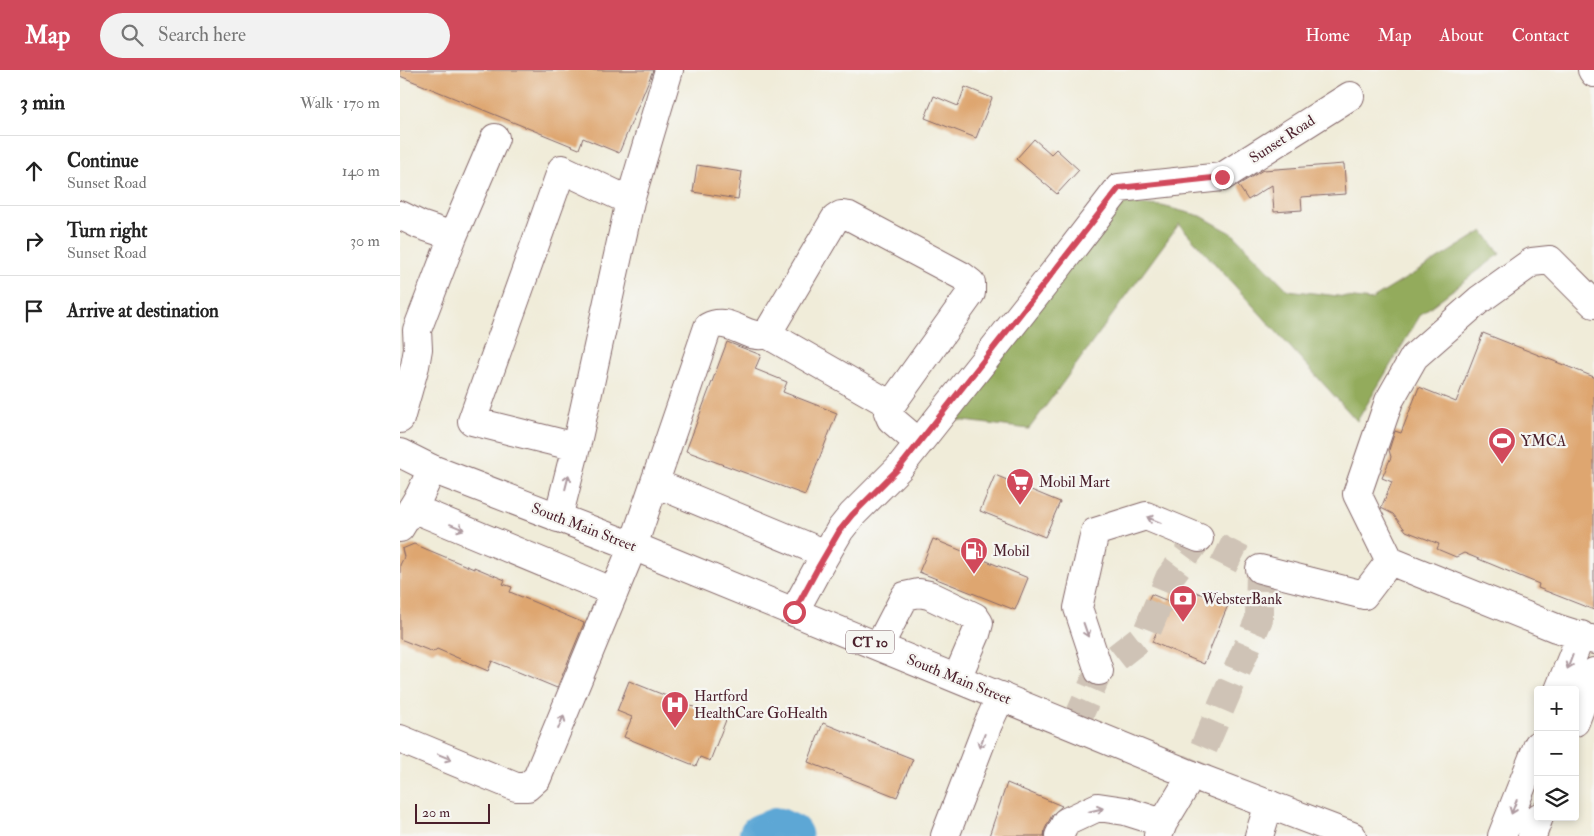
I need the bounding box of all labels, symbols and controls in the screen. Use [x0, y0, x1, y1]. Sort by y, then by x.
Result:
search box [100, 13, 450, 58]
text: Map [25, 20, 70, 51]
icon: search [118, 21, 146, 49]
text: Search here [158, 23, 246, 47]
text: Home [1305, 24, 1350, 47]
text: Map [1378, 24, 1412, 47]
text: About [1440, 24, 1484, 47]
text: Contact [1512, 24, 1569, 47]
text: 3 min [20, 89, 65, 116]
text: Walk · 170 m [300, 93, 380, 113]
street label: Sunset Road [1246, 111, 1319, 168]
text: Continue [67, 149, 138, 173]
icon: ahead [20, 157, 48, 185]
text: 140 m [342, 161, 380, 181]
route end [1211, 166, 1234, 189]
text: Sunset Road [67, 173, 147, 193]
text: Turn right [67, 219, 147, 243]
icon: right [20, 227, 48, 255]
text: 30 m [350, 231, 380, 251]
text: Sunset Road [67, 243, 147, 263]
icon: arrive [20, 297, 48, 325]
text: Arrive at destination [67, 299, 219, 323]
sports icon: YMCA [1487, 426, 1517, 465]
place label: YMCA [1521, 432, 1567, 451]
supermarket icon: Mobil Mart [1005, 467, 1035, 506]
place label: Mobil Mart [1039, 473, 1110, 492]
one-way arrow [563, 475, 572, 491]
street label: South Main Street [529, 499, 639, 556]
one-way arrow [1147, 514, 1162, 524]
one-way arrow [449, 522, 464, 532]
fuel station icon: Mobil [959, 536, 989, 575]
place label: Mobil [993, 542, 1030, 561]
bank icon: WebsterBank [1168, 584, 1198, 623]
place label: WebsterBank [1201, 590, 1282, 609]
route start [783, 601, 806, 624]
one-way arrow [1081, 622, 1091, 638]
road number: CT 10 [846, 630, 894, 654]
street label: South Main Street [904, 650, 1014, 709]
one-way arrow [1565, 654, 1574, 670]
map controls [1534, 686, 1579, 821]
button: + [1534, 686, 1579, 731]
place label: Hartford HealthCare GoHealth [694, 687, 828, 723]
hospital icon: Hartford HealthCare GoHealth [660, 690, 690, 729]
one-way arrow [556, 715, 566, 730]
button: − [1534, 731, 1579, 776]
one-way arrow [977, 733, 986, 748]
one-way arrow [437, 753, 452, 763]
button: layers [1534, 776, 1579, 821]
one-way arrow [1509, 799, 1518, 814]
scale bar [415, 801, 490, 824]
text: 20 m [422, 804, 450, 821]
one-way arrow [1088, 805, 1104, 814]

